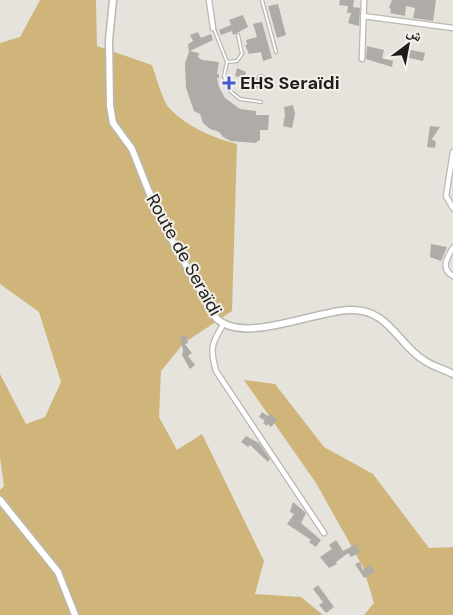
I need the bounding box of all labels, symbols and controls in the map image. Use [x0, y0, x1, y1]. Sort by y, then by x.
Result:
north arrow [383, 20, 433, 70]
text: ش [404, 22, 426, 46]
place label: EHS Seraïdi [240, 71, 340, 95]
marker: EHS Seraïdi [222, 76, 236, 90]
street label: Route de Seraïdi [141, 190, 227, 320]

